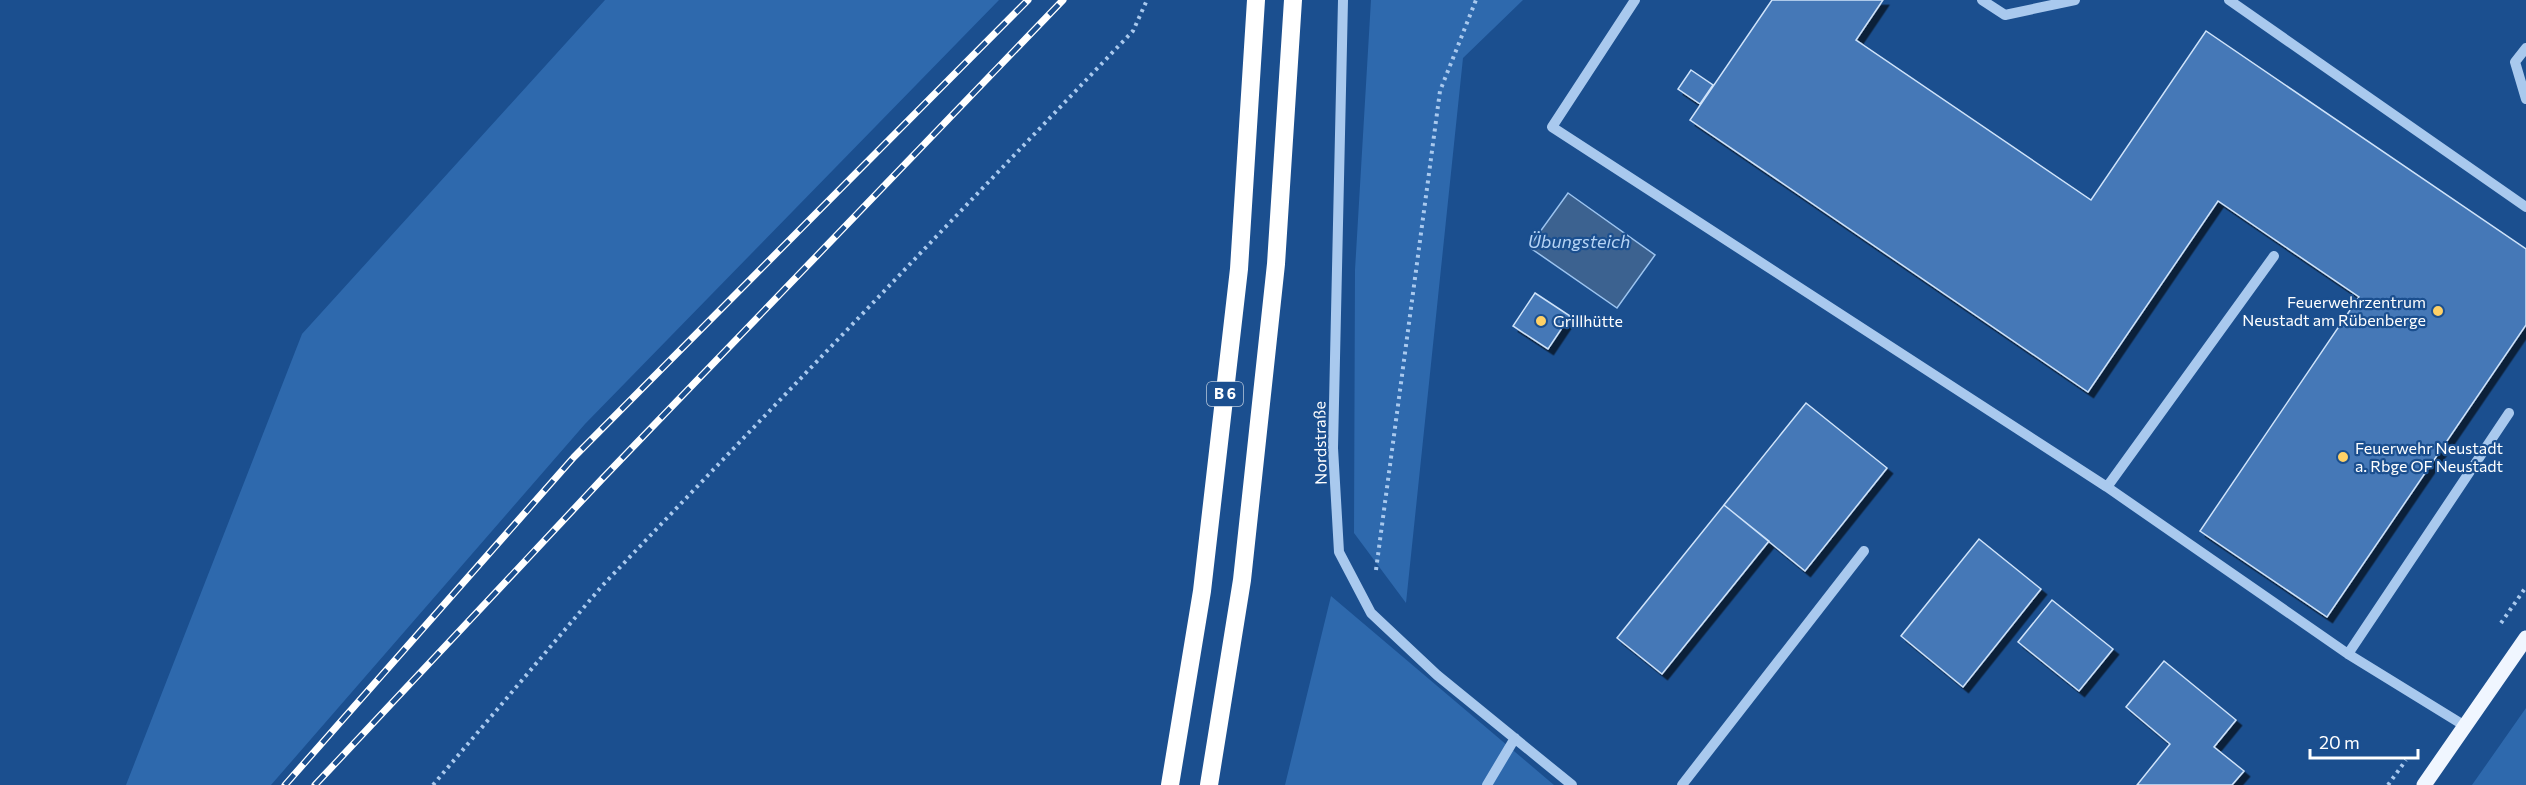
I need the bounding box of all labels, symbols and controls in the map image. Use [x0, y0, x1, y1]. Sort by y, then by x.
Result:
water label: Übungsteich [1528, 230, 1630, 252]
place label: Feuerwehrzentrum Neustadt am Rübenberge [2242, 292, 2426, 329]
marker: Feuerwehrzentrum Neustadt am Rübenberge [2431, 304, 2445, 318]
place label: Grillhütte [1553, 311, 1623, 330]
marker: Grillhütte [1534, 314, 1548, 328]
road number: B 6 [1207, 382, 1243, 406]
street label: Nordstraße [1309, 401, 1330, 485]
place label: Feuerwehr Neustadt a. Rbge OF Neustadt [2355, 438, 2504, 475]
marker: Feuerwehr Neustadt a. Rbge OF Neustadt [2336, 450, 2350, 464]
scale bar [2310, 722, 2418, 760]
text: 20 m [2319, 731, 2360, 753]

